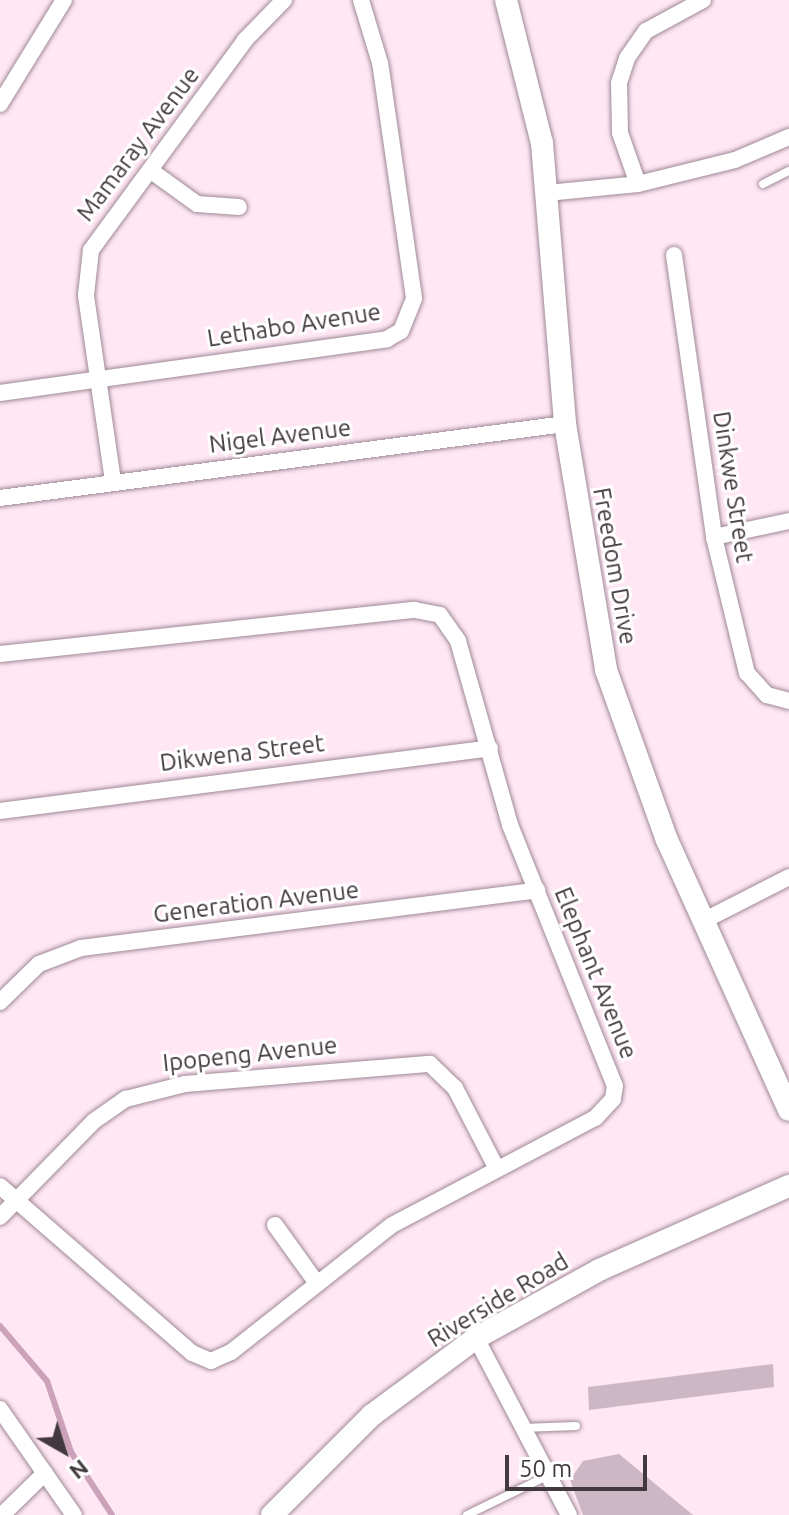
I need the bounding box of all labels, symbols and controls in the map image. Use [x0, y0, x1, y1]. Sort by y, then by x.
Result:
street label: Mamaray Avenue [71, 61, 205, 227]
street label: Lethabo Avenue [205, 297, 383, 353]
street label: Dinkwe Street [707, 409, 759, 565]
street label: Nigel Avenue [207, 413, 353, 459]
street label: Freedom Drive [587, 485, 643, 647]
street label: Dikwena Street [158, 729, 326, 777]
street label: Generation Avenue [152, 875, 360, 929]
street label: Elephant Avenue [548, 883, 644, 1063]
street label: Ipopeng Avenue [161, 1031, 339, 1077]
street label: Riverside Road [422, 1247, 574, 1353]
north arrow [24, 1411, 104, 1491]
scale bar [509, 1439, 651, 1489]
text: N [65, 1455, 94, 1485]
text: 50 m [519, 1455, 572, 1482]

